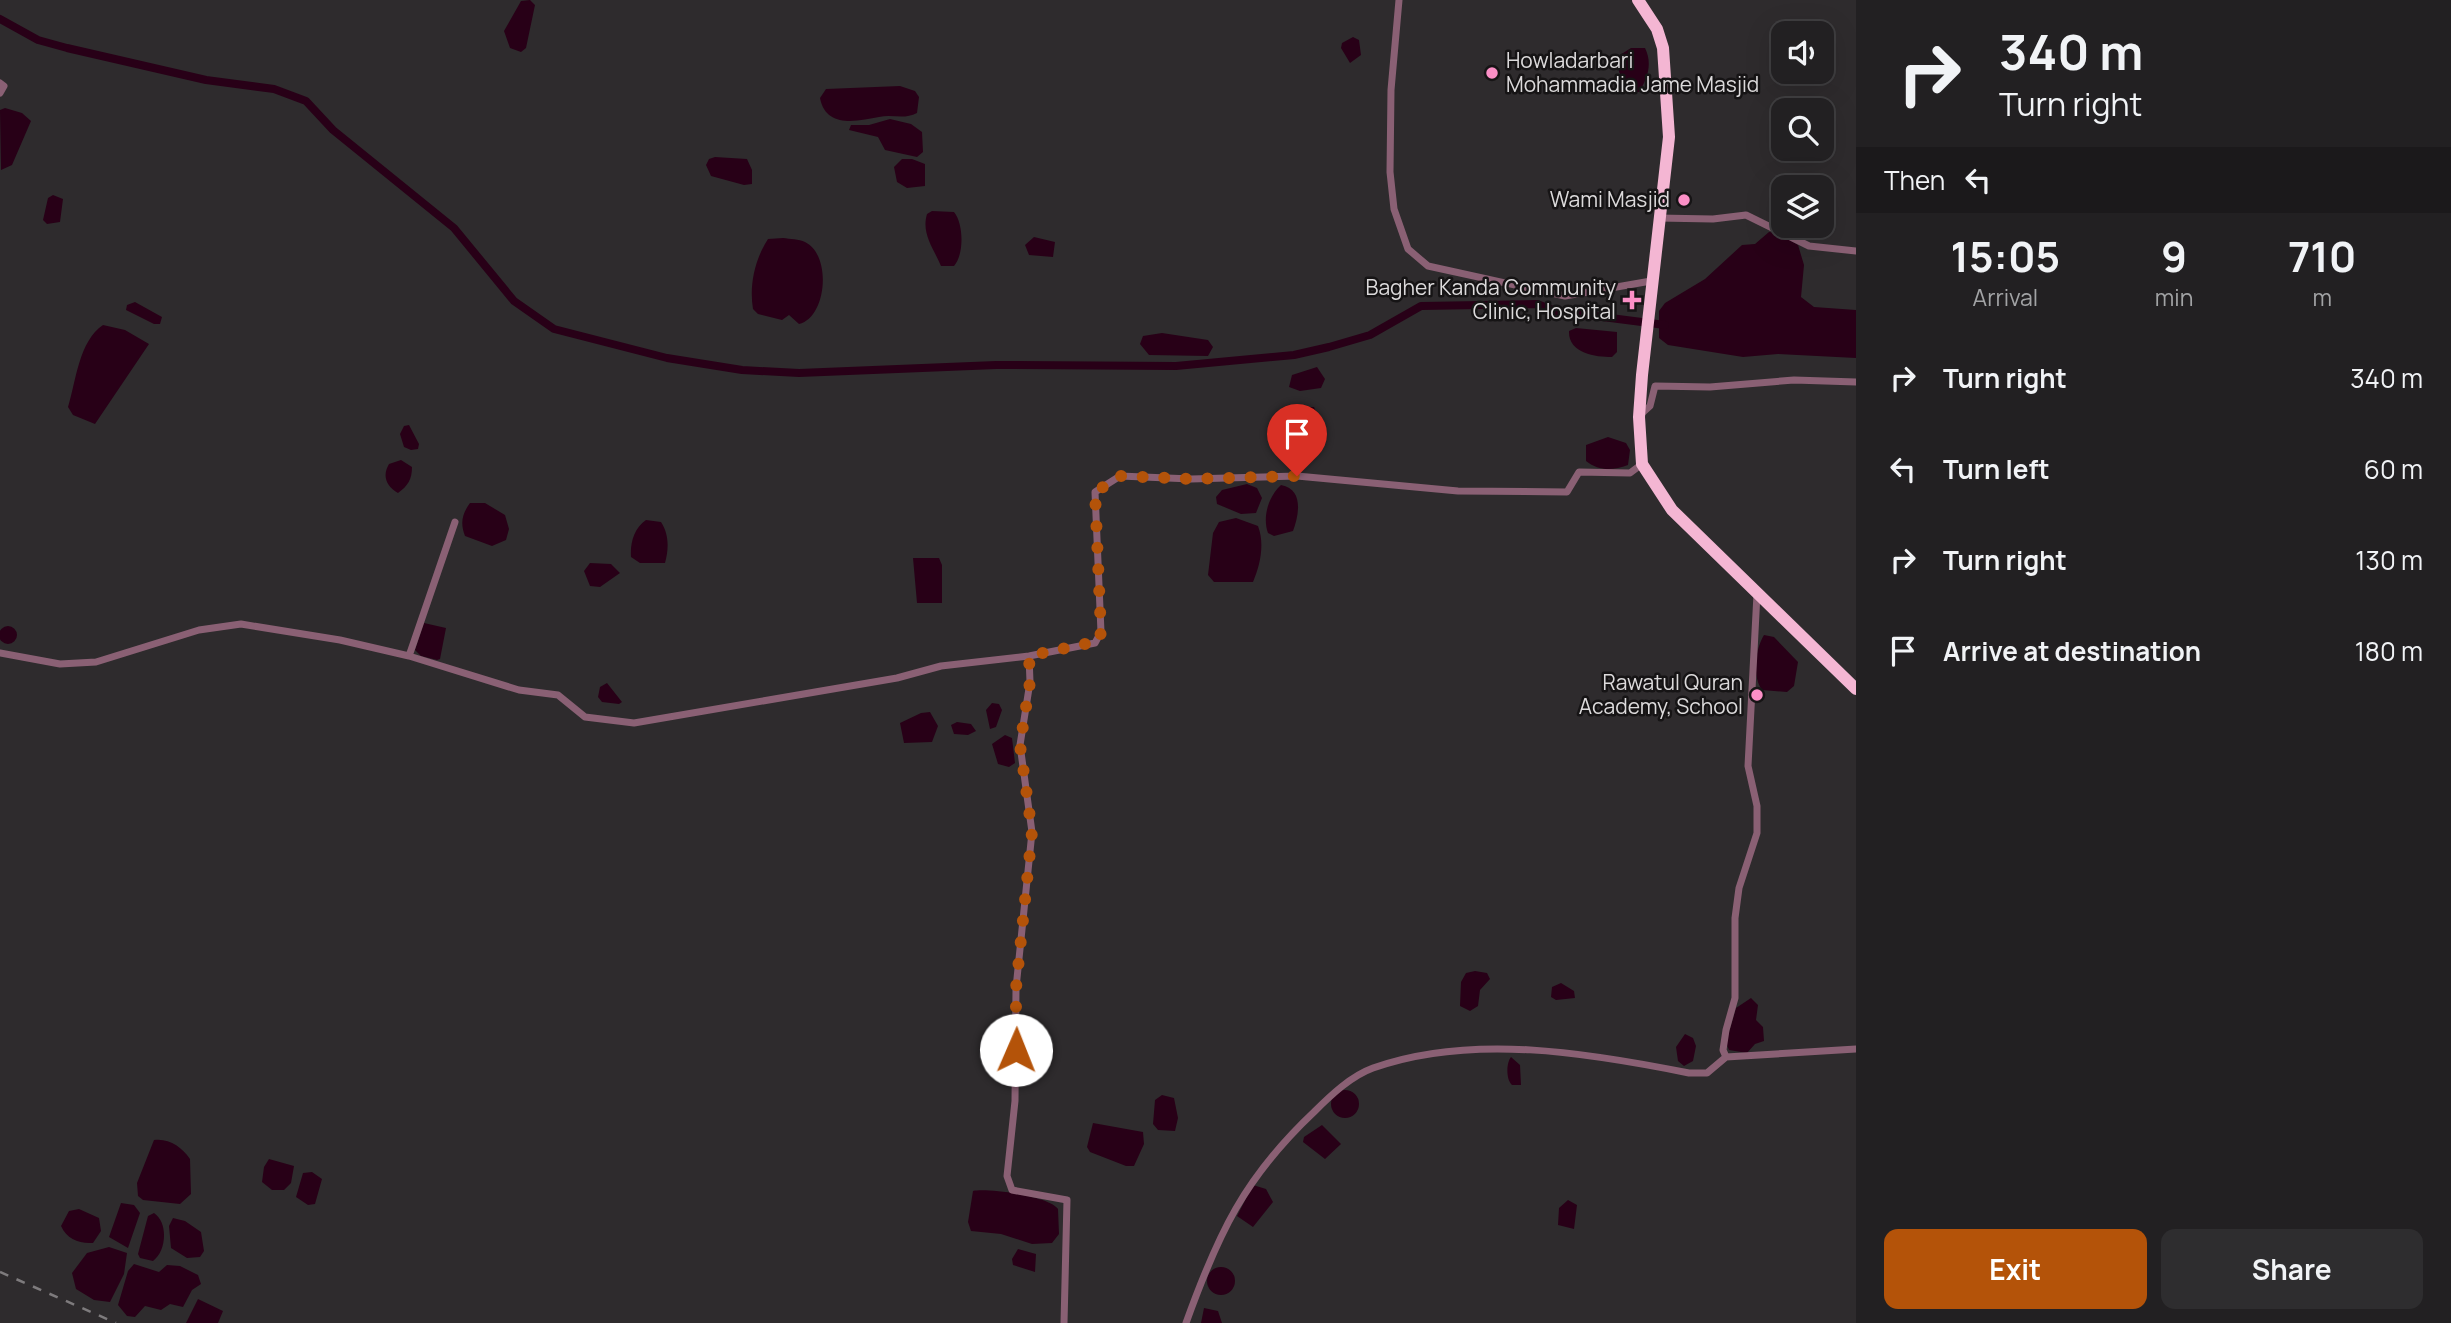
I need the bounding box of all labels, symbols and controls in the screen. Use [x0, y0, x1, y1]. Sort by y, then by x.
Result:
text: 340 m [1999, 18, 2143, 85]
map controls [1771, 21, 1834, 238]
button: sound [1771, 21, 1834, 84]
icon: right [1884, 28, 1975, 119]
place label: Howladarbari Mohammadia Jame Masjid [1506, 46, 1759, 98]
marker: Howladarbari Mohammadia Jame Masjid [1484, 65, 1500, 81]
text: Turn right [1999, 82, 2142, 126]
button: search [1771, 98, 1834, 161]
icon: left [1959, 161, 1997, 199]
text: Then [1884, 162, 1945, 198]
button: layers [1771, 175, 1834, 238]
place label: Wami Masjid [1550, 185, 1670, 213]
marker: Wami Masjid [1676, 192, 1692, 208]
text: 15:05 [1951, 227, 2060, 285]
text: 9 [2161, 227, 2187, 285]
text: 710 [2288, 227, 2356, 285]
place label: Bagher Kanda Community Clinic, Hospital [1366, 273, 1616, 325]
text: Arrival [1973, 281, 2038, 313]
text: min [2155, 281, 2193, 313]
text: m [2312, 281, 2332, 313]
marker: Bagher Kanda Community Clinic, Hospital [1622, 290, 1642, 310]
icon: right [1884, 359, 1922, 397]
text: Turn right [1943, 360, 2067, 396]
text: 340 m [2350, 360, 2423, 396]
pin [1267, 404, 1327, 476]
icon: arrive [1278, 415, 1316, 453]
icon: left [1884, 450, 1922, 488]
text: Turn left [1943, 451, 2050, 487]
text: 60 m [2364, 451, 2423, 487]
icon: right [1884, 541, 1922, 579]
text: Turn right [1943, 542, 2067, 578]
text: 130 m [2355, 542, 2423, 578]
icon: arrive [1884, 632, 1922, 670]
text: Arrive at destination [1943, 633, 2201, 669]
text: 180 m [2355, 633, 2423, 669]
place label: Rawatul Quran Academy, School [1579, 668, 1743, 720]
marker: Rawatul Quran Academy, School [1749, 687, 1765, 703]
position arrow [979, 1013, 1053, 1087]
button: Exit [1884, 1229, 2147, 1309]
button: Share [2161, 1229, 2423, 1309]

